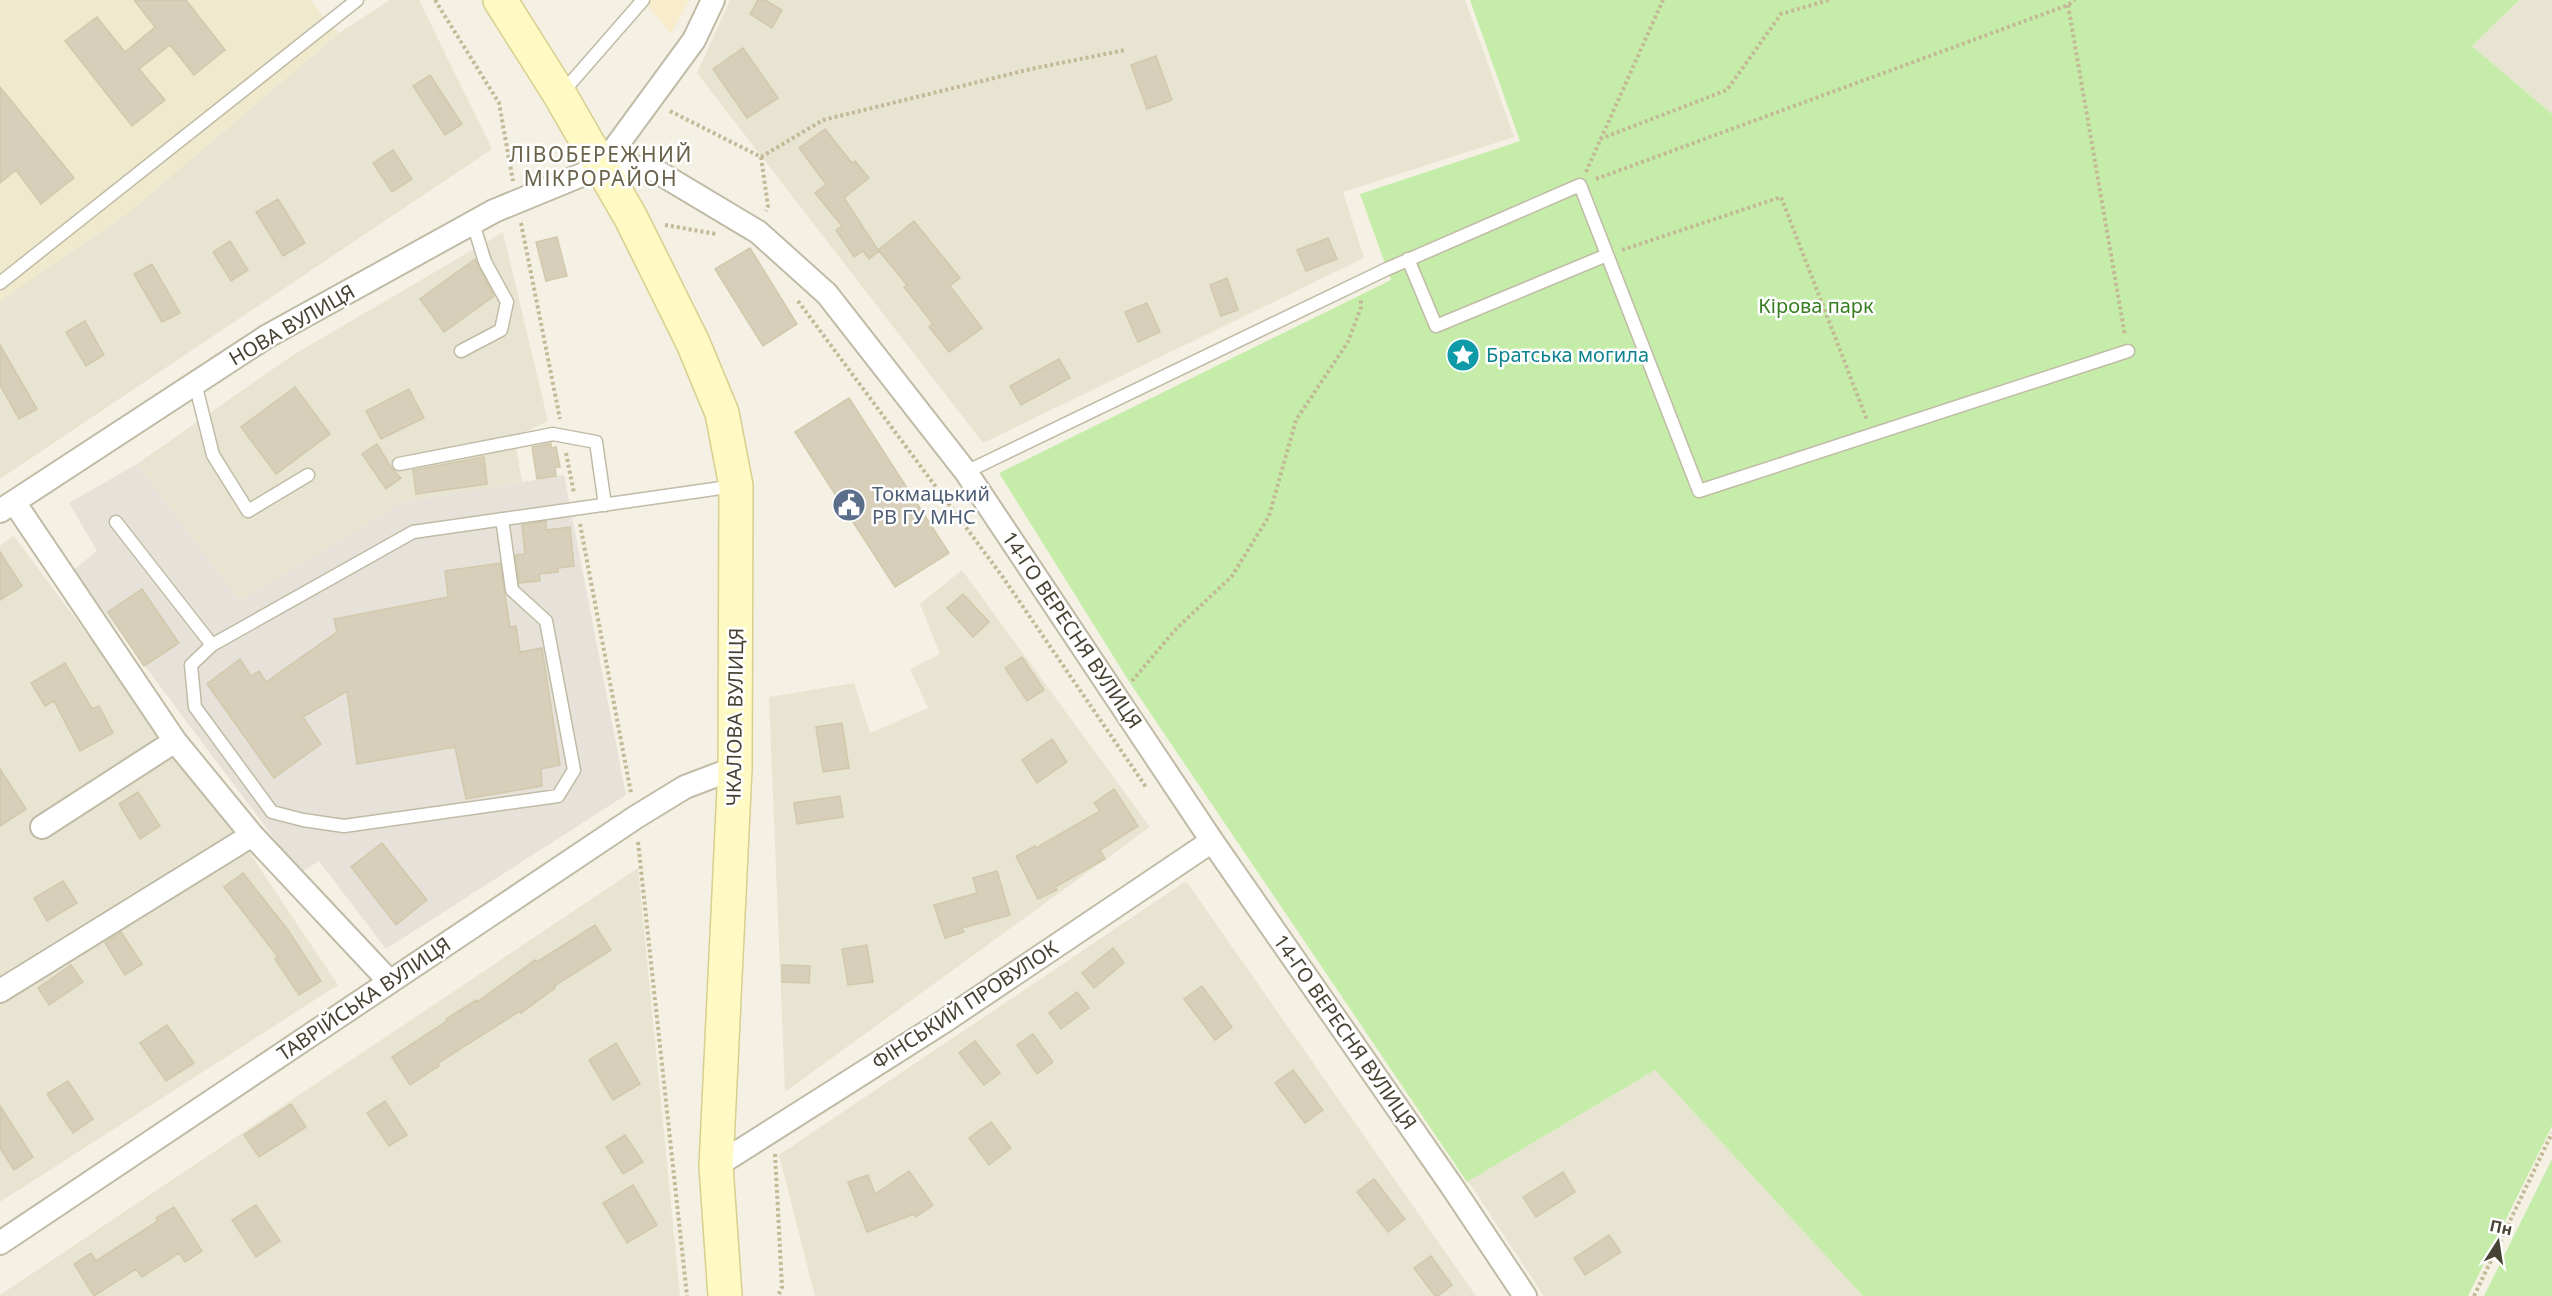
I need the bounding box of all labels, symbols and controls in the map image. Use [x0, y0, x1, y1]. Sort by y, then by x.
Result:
district label: ЛІВОБЕРЕЖНИЙ МІКРОРАЙОН [509, 140, 693, 192]
street label: НОВА ВУЛИЦЯ [224, 278, 360, 372]
park label: Кірова парк [1758, 292, 1874, 319]
place icon: Братська могила [1445, 337, 1481, 373]
place label: Братська могила [1486, 341, 1649, 368]
place label: Токмацький РВ ГУ МНС [872, 480, 990, 530]
public building icon: Токмацький РВ ГУ МНС [831, 487, 867, 523]
street label: 14-ГО ВЕРЕСНЯ ВУЛИЦЯ [996, 526, 1149, 734]
street label: ЧКАЛОВА ВУЛИЦЯ [719, 627, 750, 807]
street label: 14-ГО ВЕРЕСНЯ ВУЛИЦЯ [1268, 929, 1423, 1135]
street label: ТАВРІЙСЬКА ВУЛИЦЯ [272, 930, 456, 1067]
street label: ФІНСЬКИЙ ПРОВУЛОК [866, 934, 1063, 1075]
north arrow [2468, 1212, 2528, 1272]
text: Пн [2488, 1214, 2515, 1240]

